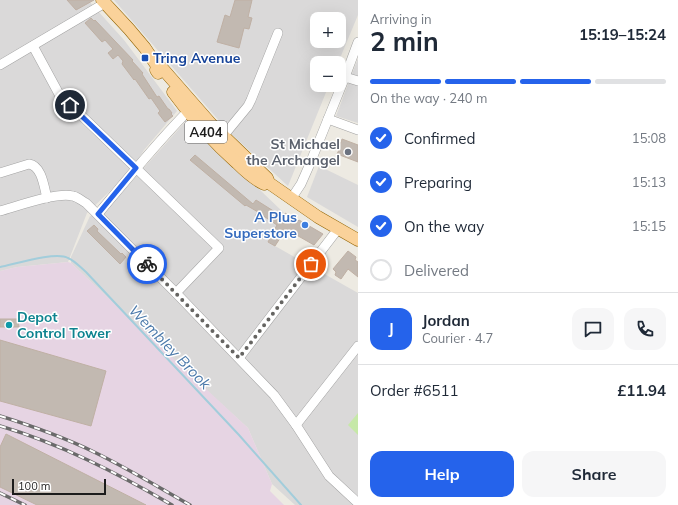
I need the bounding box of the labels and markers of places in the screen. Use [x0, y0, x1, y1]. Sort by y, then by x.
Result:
place label: Tring Avenue [153, 49, 241, 67]
marker: Tring Avenue [140, 53, 150, 63]
pin [53, 88, 87, 122]
place label: St Michael the Archangel [246, 135, 340, 169]
marker: St Michael the Archangel [343, 147, 353, 157]
place label: A Plus Superstore [224, 208, 297, 242]
marker: A Plus Superstore [300, 220, 310, 230]
pin [294, 247, 328, 281]
place label: Depot Control Tower [17, 308, 111, 342]
marker: Depot Control Tower [4, 320, 14, 330]

